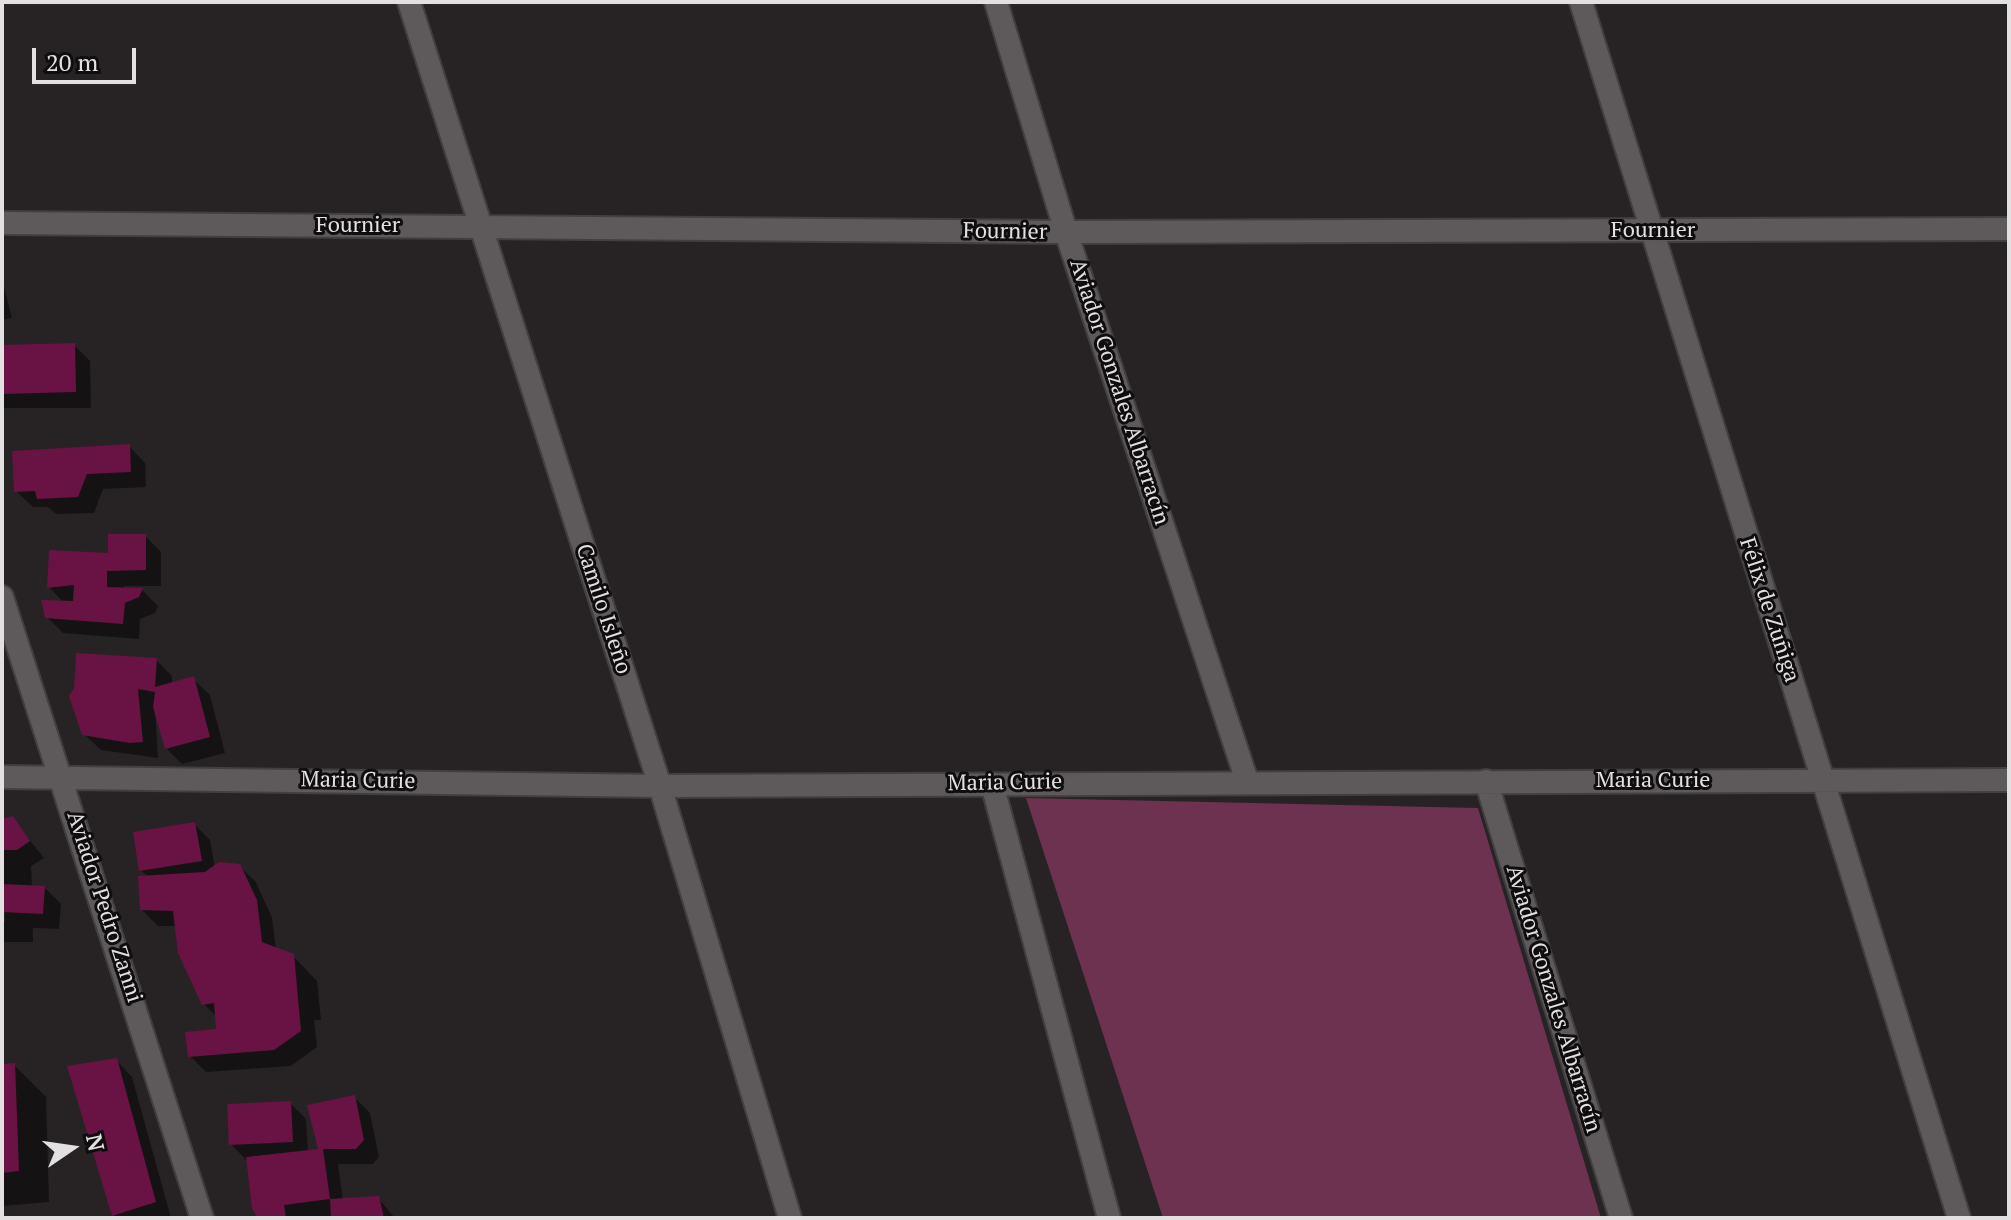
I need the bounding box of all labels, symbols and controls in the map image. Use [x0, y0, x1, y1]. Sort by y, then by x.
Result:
scale bar [36, 32, 140, 82]
text: 20 m [46, 46, 98, 78]
street label: Fournier [316, 213, 400, 239]
street label: Fournier [963, 218, 1047, 246]
street label: Fournier [1611, 218, 1695, 244]
street label: Aviador Gonzales Albarracín [1063, 256, 1175, 528]
street label: Félix de Zuñiga [1733, 535, 1805, 685]
street label: Camilo Isleño [570, 541, 636, 677]
street label: Maria Curie [300, 767, 416, 795]
street label: Maria Curie [1596, 768, 1710, 794]
street label: Maria Curie [947, 769, 1063, 797]
street label: Aviador Pedro Zanni [61, 808, 147, 1006]
street label: Aviador Gonzales Albarracín [1500, 862, 1606, 1136]
north arrow [32, 1108, 112, 1188]
text: N [80, 1131, 112, 1154]

